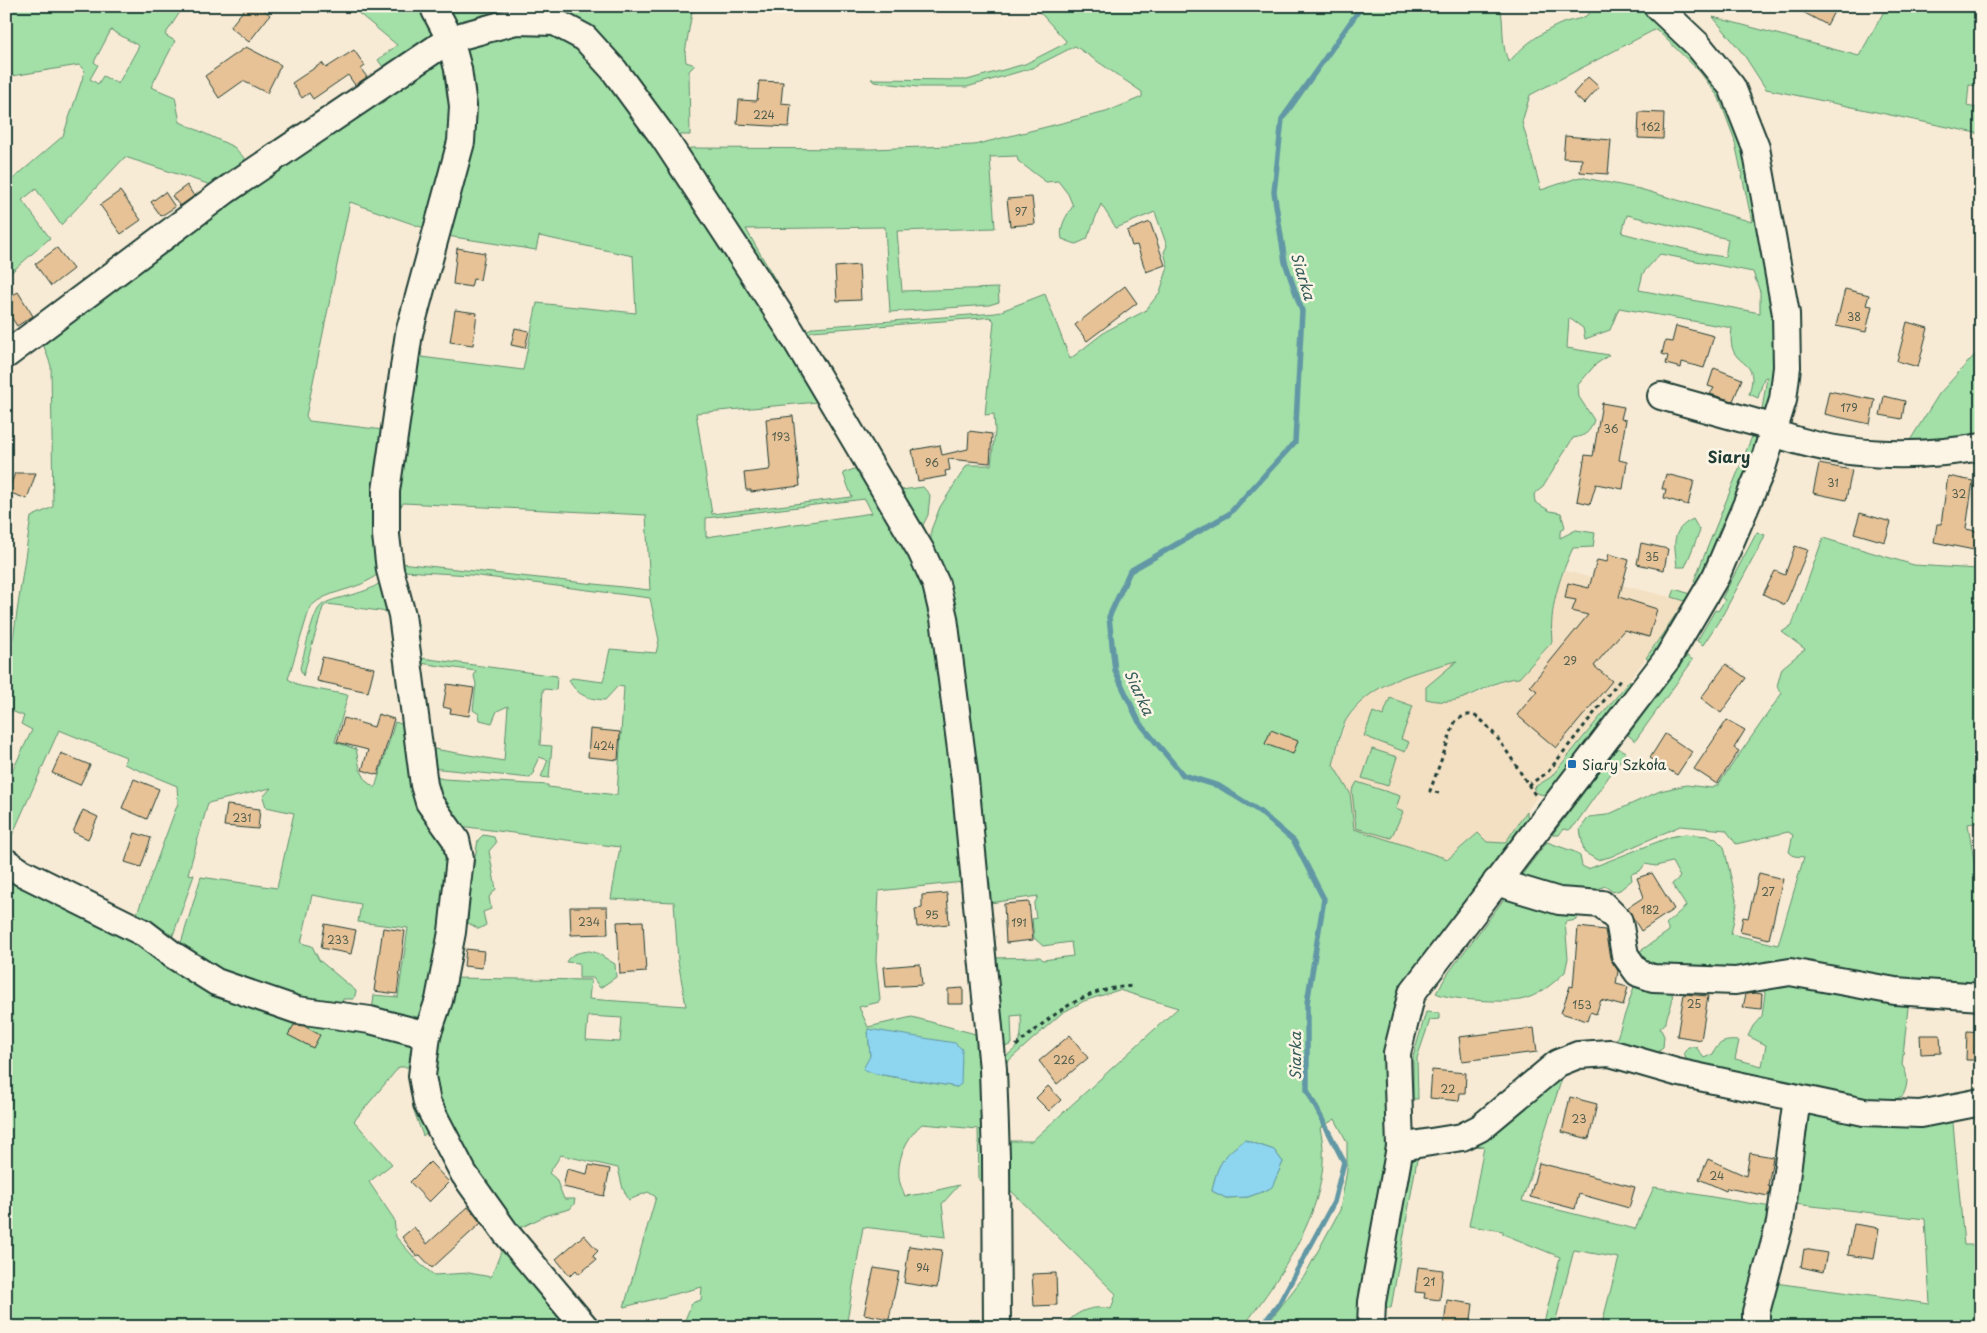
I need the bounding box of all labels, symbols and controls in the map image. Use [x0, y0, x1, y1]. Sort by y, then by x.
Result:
house number: 224 [753, 106, 775, 123]
house number: 162 [1641, 118, 1661, 135]
house number: 97 [1015, 203, 1027, 220]
water label: Siarka [1286, 250, 1322, 303]
house number: 38 [1847, 308, 1861, 325]
house number: 179 [1840, 399, 1858, 416]
house number: 36 [1604, 420, 1619, 437]
house number: 193 [772, 428, 790, 445]
district label: Siary [1708, 444, 1750, 468]
house number: 96 [925, 454, 939, 471]
house number: 31 [1827, 474, 1839, 491]
house number: 32 [1952, 485, 1967, 502]
house number: 35 [1645, 548, 1659, 565]
house number: 29 [1563, 652, 1577, 669]
water label: Siarka [1119, 665, 1161, 719]
house number: 424 [593, 737, 615, 754]
place label: Siary Szkoła [1582, 754, 1667, 775]
marker: Siary Szkoła [1566, 758, 1578, 770]
house number: 231 [232, 809, 252, 826]
house number: 27 [1761, 883, 1775, 900]
house number: 182 [1641, 901, 1659, 918]
house number: 95 [925, 906, 939, 923]
house number: 234 [578, 913, 600, 930]
house number: 191 [1011, 914, 1027, 931]
house number: 233 [327, 931, 349, 948]
house number: 25 [1687, 995, 1701, 1012]
house number: 153 [1572, 996, 1592, 1013]
water label: Siarka [1283, 1031, 1306, 1080]
house number: 226 [1053, 1051, 1075, 1068]
house number: 22 [1441, 1080, 1455, 1097]
house number: 23 [1572, 1110, 1586, 1127]
house number: 24 [1710, 1167, 1724, 1184]
house number: 94 [916, 1259, 930, 1276]
house number: 21 [1423, 1273, 1435, 1290]

